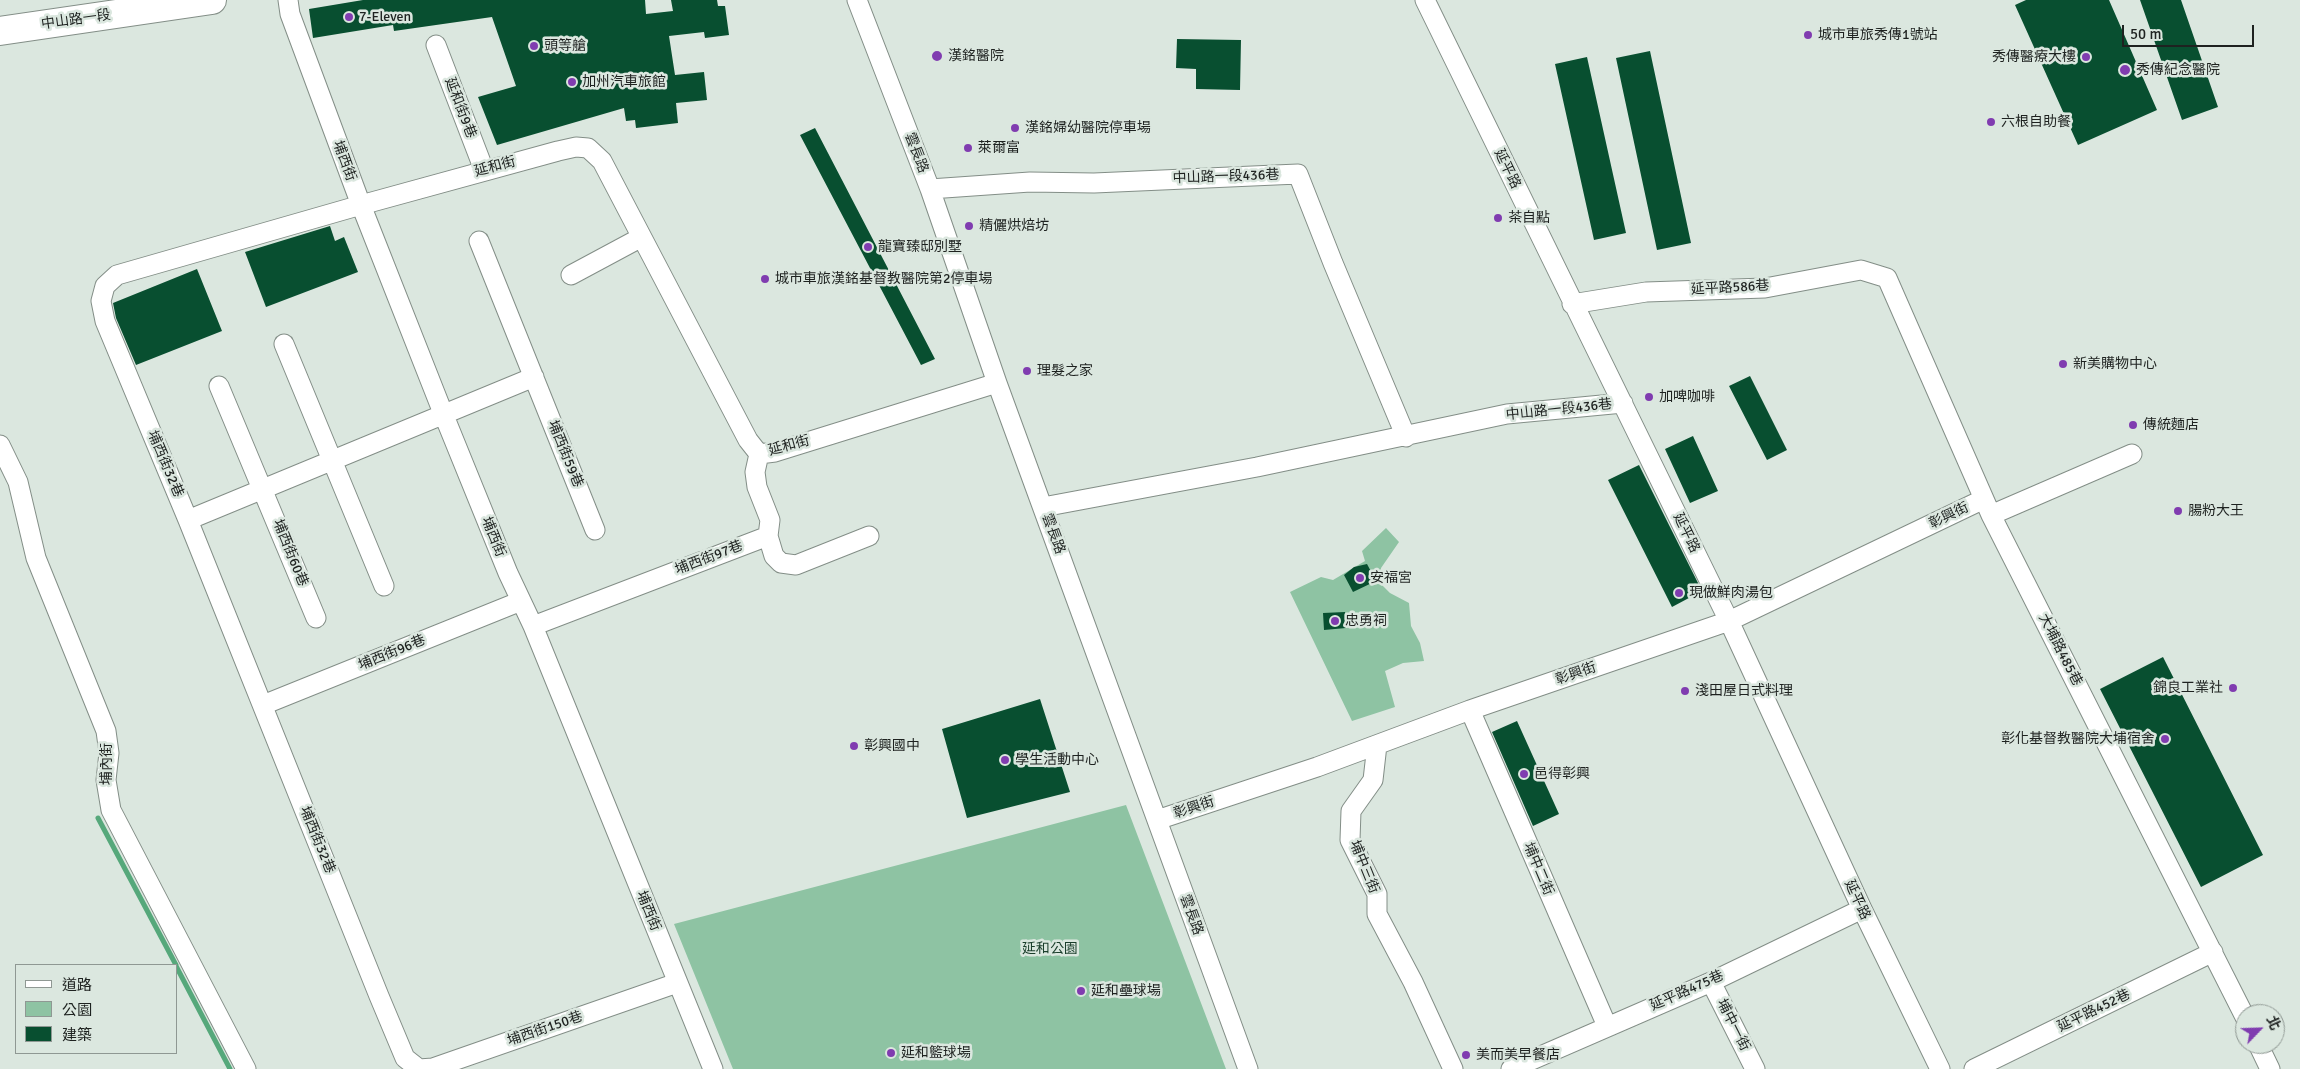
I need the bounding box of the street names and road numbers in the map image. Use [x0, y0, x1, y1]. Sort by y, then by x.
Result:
street label: 中山路一段 [40, 7, 112, 33]
street label: 延和街9巷 [441, 75, 479, 141]
street label: 雲長路 [901, 130, 931, 176]
street label: 埔西街 [329, 138, 359, 184]
street label: 延平路 [1490, 146, 1524, 192]
street label: 延和街 [473, 153, 517, 181]
street label: 中山路一段436巷 [1172, 167, 1280, 187]
street label: 延平路586巷 [1690, 278, 1770, 298]
street label: 中山路一段436巷 [1505, 396, 1613, 424]
street label: 埔西街59巷 [544, 418, 586, 490]
street label: 埔西街32巷 [143, 428, 187, 500]
street label: 延和街 [767, 432, 811, 460]
street label: 彰興街 [1926, 499, 1972, 533]
street label: 延平路 [1669, 510, 1703, 556]
street label: 雲長路 [1038, 511, 1068, 557]
street label: 埔西街 [477, 514, 509, 560]
street label: 埔西街60巷 [269, 517, 311, 589]
street label: 埔西街97巷 [673, 537, 745, 579]
street label: 大埔路485巷 [2035, 611, 2085, 689]
street label: 埔西街96巷 [356, 632, 428, 674]
street label: 彰興街 [1553, 659, 1599, 689]
street label: 埔內街 [99, 743, 115, 785]
street label: 彰興街 [1171, 794, 1217, 822]
street label: 埔西街32巷 [296, 804, 338, 876]
street label: 埔中三街 [1346, 838, 1382, 896]
street label: 埔中二街 [1519, 840, 1557, 898]
street label: 延平路 [1841, 877, 1873, 923]
street label: 埔西街 [632, 888, 664, 934]
street label: 雲長路 [1176, 892, 1206, 938]
street label: 延平路475巷 [1648, 967, 1726, 1015]
street label: 延平路452巷 [2055, 986, 2133, 1036]
street label: 埔中一街 [1713, 996, 1753, 1054]
street label: 埔西街150巷 [505, 1008, 585, 1050]

